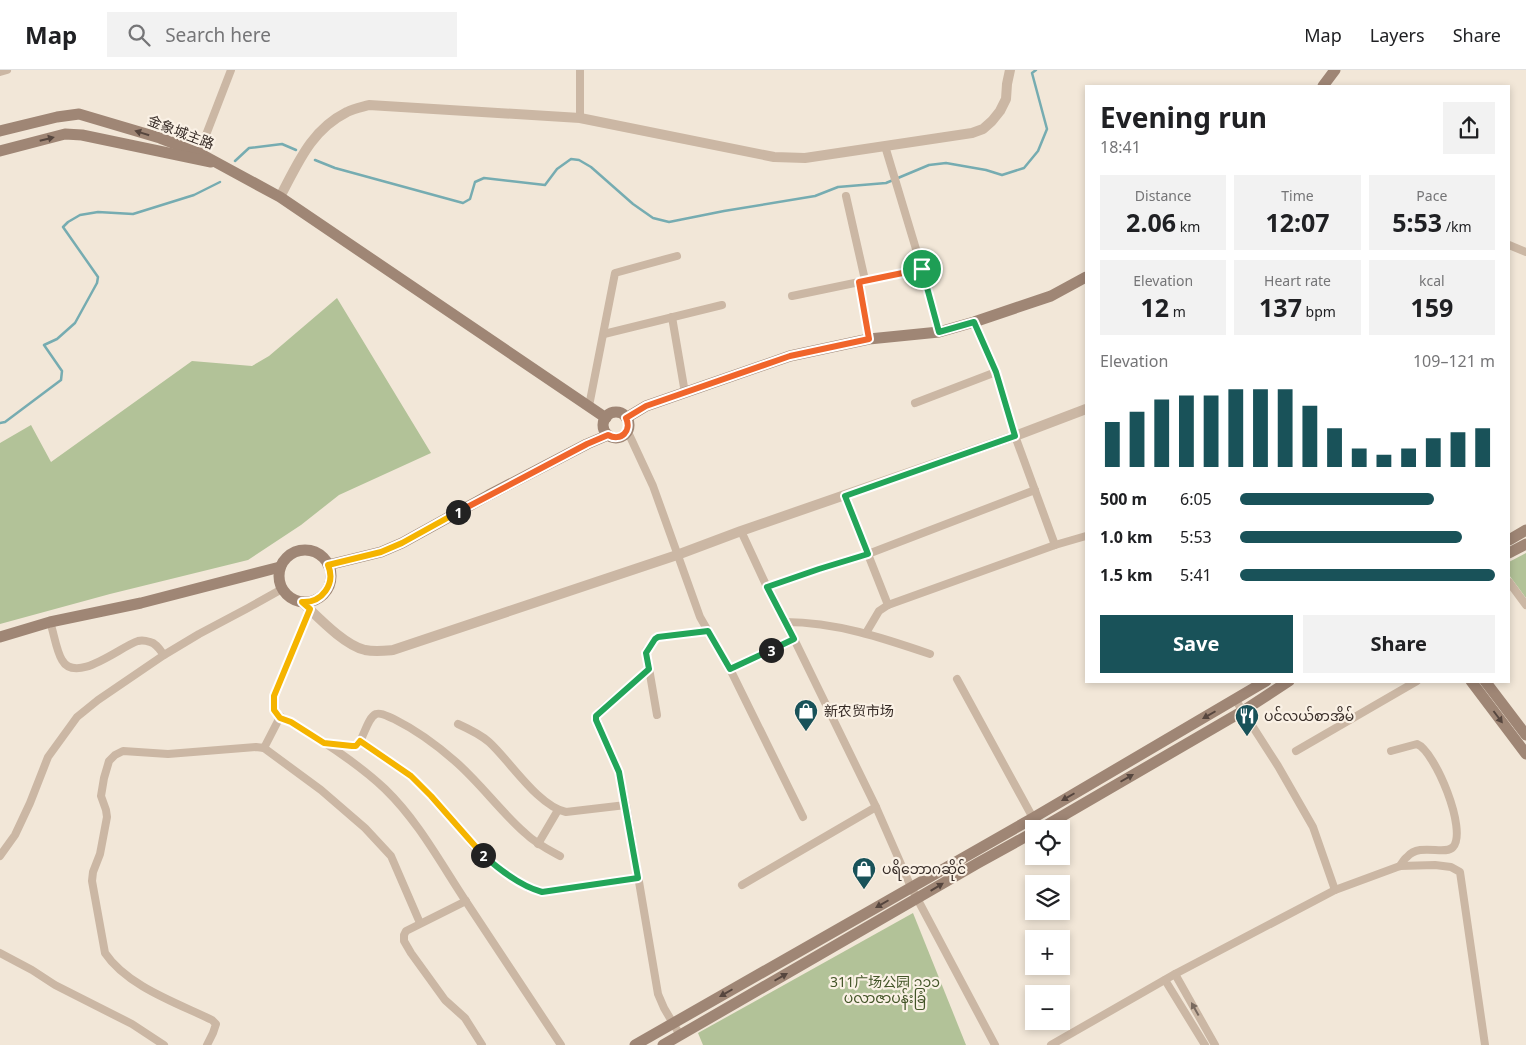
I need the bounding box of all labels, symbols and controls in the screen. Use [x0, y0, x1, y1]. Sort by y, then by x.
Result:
search box [107, 12, 457, 57]
text: Map [25, 18, 77, 51]
icon: search [125, 21, 153, 49]
text: Search here [165, 22, 271, 48]
text: Map [1304, 23, 1342, 47]
text: Layers [1370, 23, 1425, 47]
text: Share [1453, 23, 1501, 47]
text: Evening run [1100, 98, 1267, 136]
button: share [1443, 102, 1495, 154]
street label: 金象城主路 [145, 110, 217, 153]
one-way arrow [134, 128, 149, 136]
one-way arrow [40, 135, 55, 143]
text: 18:41 [1100, 136, 1141, 158]
text: Distance [1135, 186, 1192, 205]
text: Time [1281, 186, 1314, 205]
text: Pace [1416, 186, 1447, 205]
text: 2.06 [1126, 205, 1176, 239]
text: 12:07 [1265, 205, 1330, 239]
text: 5:53 [1392, 205, 1442, 239]
text: km [1176, 217, 1200, 236]
text: /km [1442, 217, 1472, 236]
pin [901, 248, 943, 290]
icon: arrive [908, 255, 936, 283]
text: Elevation [1133, 271, 1193, 290]
text: Heart rate [1264, 271, 1331, 290]
text: kcal [1419, 271, 1445, 290]
text: 12 [1140, 290, 1169, 324]
text: 137 [1259, 290, 1302, 324]
text: 159 [1410, 290, 1453, 324]
text: m [1169, 302, 1186, 321]
text: bpm [1302, 302, 1336, 321]
text: Elevation [1100, 350, 1168, 372]
text: 109–121 m [1413, 350, 1495, 372]
text: 500 m [1100, 488, 1147, 510]
text: 6:05 [1180, 488, 1212, 510]
pin: 1 [446, 500, 470, 524]
text: 1 [454, 503, 463, 522]
text: 1.0 km [1100, 526, 1152, 548]
text: 5:53 [1180, 526, 1212, 548]
text: 1.5 km [1100, 564, 1152, 586]
text: 5:41 [1180, 564, 1212, 586]
button: Save [1100, 615, 1293, 673]
button: Share [1303, 615, 1495, 673]
pin: 3 [758, 638, 784, 662]
text: 3 [767, 641, 776, 660]
shop icon: 新农贸市场 [793, 698, 819, 732]
place label: 新农贸市场 [824, 701, 894, 720]
restaurant icon: ပင်လယ်စာအိမ် [1234, 703, 1260, 737]
place label: ပင်လယ်စာအိမ် [1264, 706, 1354, 725]
one-way arrow [1202, 710, 1215, 719]
one-way arrow [1493, 710, 1504, 723]
one-way arrow [1121, 773, 1134, 782]
one-way arrow [1061, 793, 1076, 801]
map controls [1025, 820, 1070, 1030]
button: locate [1025, 820, 1070, 865]
pin: 2 [470, 842, 496, 868]
text: 2 [479, 846, 488, 865]
shop icon: ပရိဘောဂဆိုင် [851, 856, 877, 890]
place label: ပရိဘောဂဆိုင် [882, 859, 966, 881]
button: layers [1025, 875, 1070, 920]
one-way arrow [930, 883, 943, 892]
one-way arrow [875, 899, 888, 908]
button: + [1025, 930, 1070, 975]
park label: 311广场公园 ၃၁၁ ပလာဇာပန်းခြံ [830, 972, 940, 1010]
one-way arrow [774, 973, 789, 981]
button: − [1025, 985, 1070, 1030]
one-way arrow [719, 989, 732, 998]
one-way arrow [1191, 1003, 1200, 1016]

